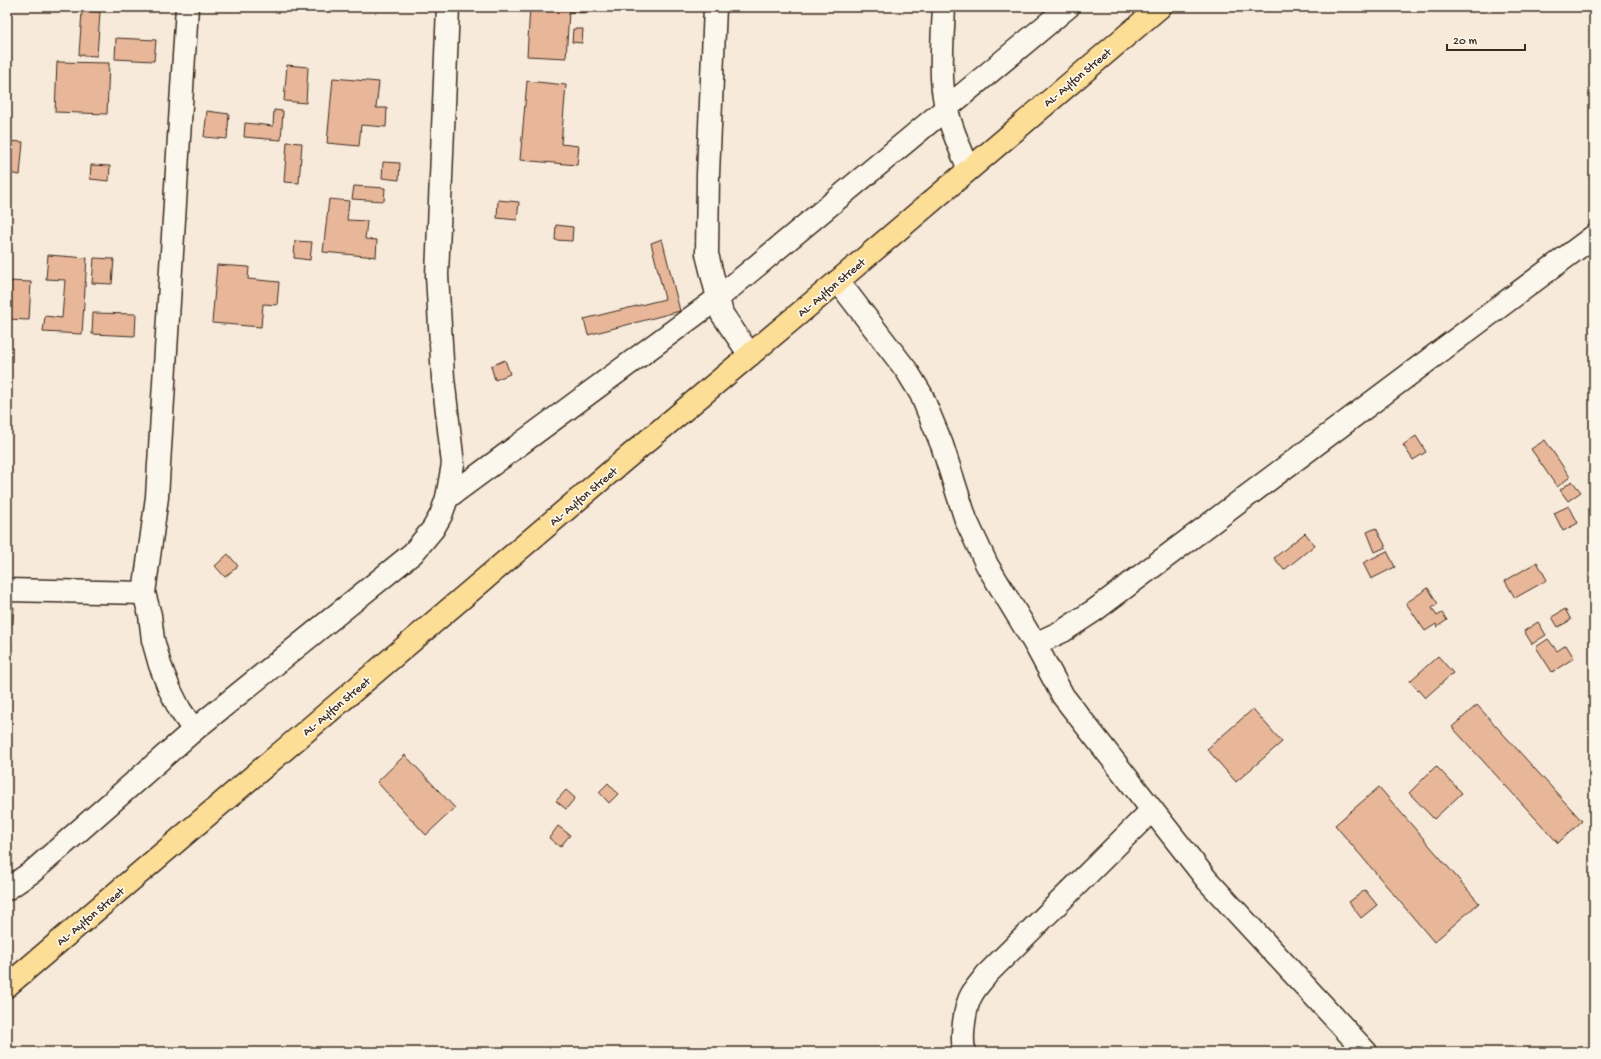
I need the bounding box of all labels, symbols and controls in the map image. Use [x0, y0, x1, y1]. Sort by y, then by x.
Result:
scale bar [1447, 26, 1525, 52]
text: 20 m [1453, 35, 1478, 49]
street label: AL- Aylfon Street [1042, 45, 1116, 111]
street label: AL- Aylfon Street [796, 255, 870, 321]
street label: AL- Aylfon Street [548, 464, 622, 530]
street label: AL- Aylfon Street [301, 674, 375, 740]
street label: AL- Aylfon Street [55, 884, 129, 950]

